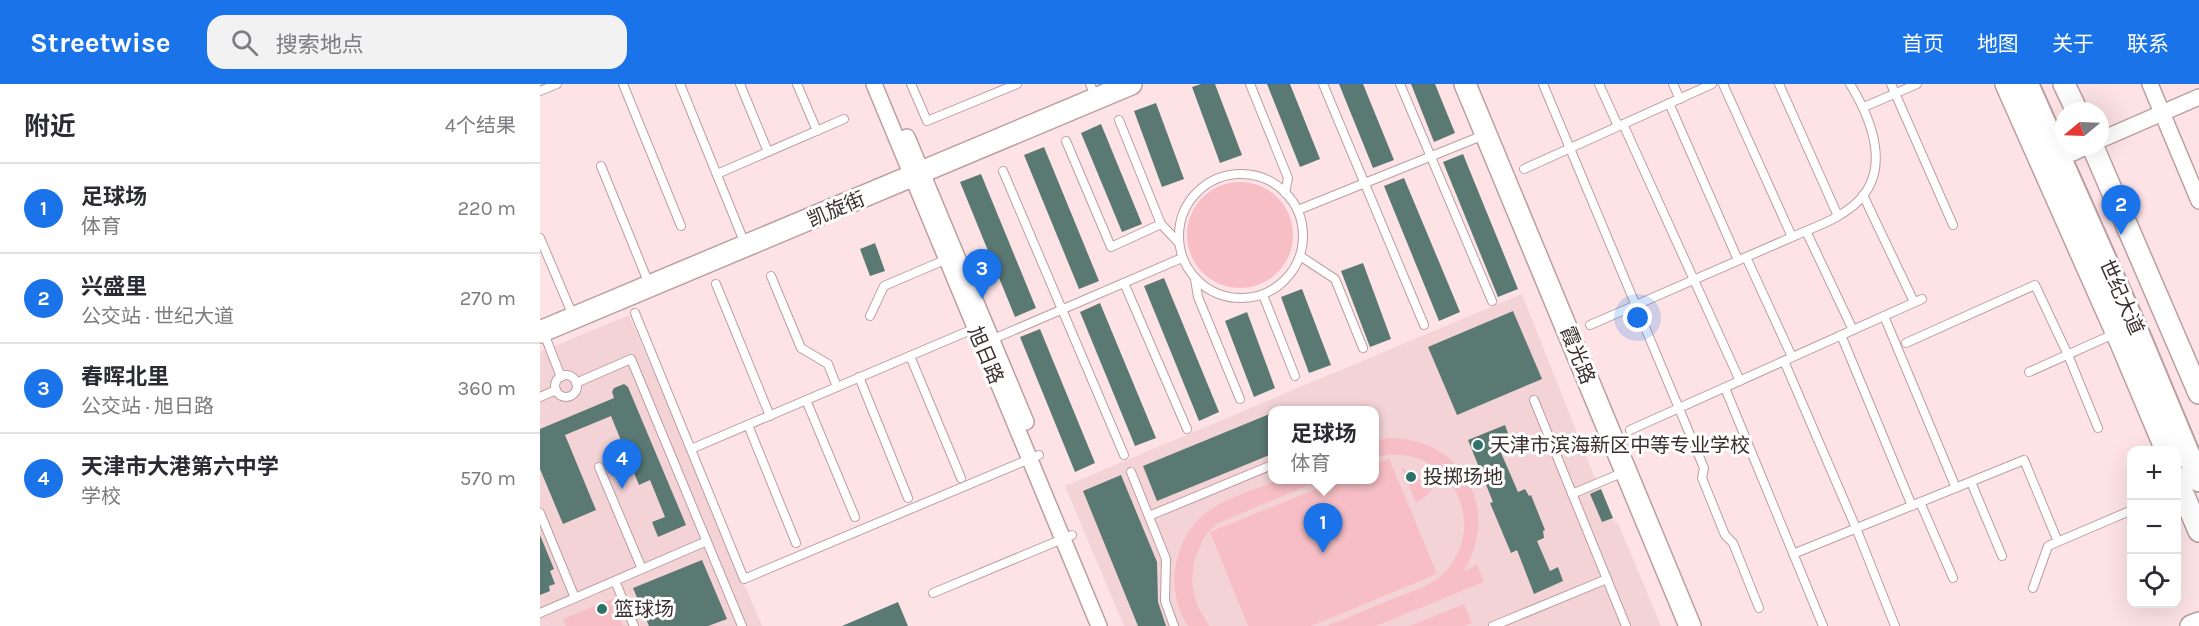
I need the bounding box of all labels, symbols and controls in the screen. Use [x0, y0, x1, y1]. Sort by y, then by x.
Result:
search box [207, 15, 627, 69]
text: Streetwise [30, 26, 171, 59]
icon: search [228, 26, 261, 59]
text: 搜索地点 [276, 32, 364, 58]
text: 首页 [1902, 32, 1944, 56]
text: 地图 [1977, 32, 2019, 56]
text: 关于 [2052, 32, 2094, 56]
text: 联系 [2127, 32, 2169, 56]
north arrow [2055, 102, 2109, 156]
text: 附近 [24, 111, 76, 142]
text: 4个结果 [445, 114, 516, 137]
text: 足球场 [81, 184, 147, 210]
pin: 2 [2102, 186, 2140, 235]
street label: 凯旋街 [804, 187, 868, 232]
text: 1 [40, 197, 47, 220]
text: 220 m [457, 197, 516, 220]
text: 体育 [81, 215, 121, 238]
pin: 3 [962, 250, 1002, 299]
street label: 世纪大道 [2095, 256, 2148, 338]
text: 兴盛里 [81, 274, 147, 300]
text: 2 [37, 287, 50, 310]
text: 270 m [460, 287, 516, 310]
your location [1623, 303, 1652, 332]
text: 公交站 · 世纪大道 [81, 305, 234, 328]
street label: 旭日路 [963, 323, 1008, 387]
street label: 霞光路 [1556, 323, 1599, 387]
text: 春晖北里 [81, 364, 169, 390]
text: 3 [37, 377, 50, 400]
text: 360 m [457, 377, 516, 400]
text: 公交站 · 旭日路 [81, 395, 214, 418]
popup [1268, 406, 1379, 484]
text: 足球场 [1290, 421, 1357, 447]
place label: 天津市滨海新区中等专业学校 [1490, 434, 1750, 457]
marker: 天津市滨海新区中等专业学校 [1471, 438, 1485, 452]
pin: 4 [602, 440, 641, 489]
map controls [2127, 446, 2181, 608]
button: + [2127, 446, 2181, 500]
text: 体育 [1290, 452, 1330, 475]
text: 天津市大港第六中学 [81, 454, 279, 480]
place label: 投掷场地 [1423, 466, 1503, 489]
text: 4 [38, 467, 49, 490]
text: 570 m [460, 467, 516, 490]
marker: 投掷场地 [1404, 470, 1418, 484]
text: 学校 [81, 485, 121, 508]
button: − [2127, 500, 2181, 554]
pin: 1 [1304, 504, 1342, 553]
button: locate [2127, 554, 2181, 608]
place label: 篮球场 [614, 598, 674, 621]
marker: 篮球场 [595, 602, 609, 616]

